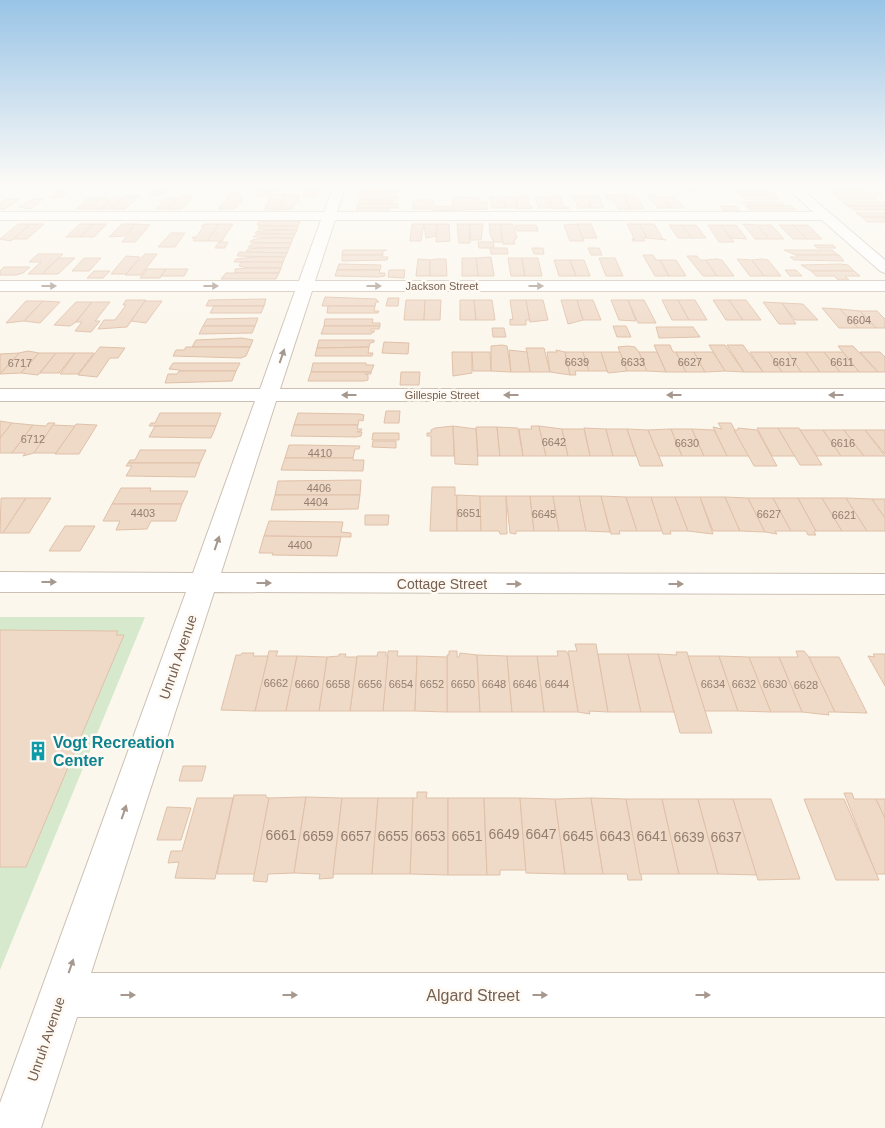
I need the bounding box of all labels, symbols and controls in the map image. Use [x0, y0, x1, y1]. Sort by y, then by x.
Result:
street label: Jackson Street [406, 280, 478, 292]
one-way arrow [41, 282, 57, 290]
one-way arrow [203, 282, 219, 290]
one-way arrow [366, 282, 382, 290]
one-way arrow [528, 282, 544, 290]
house number: 6604 [847, 314, 871, 326]
one-way arrow [278, 349, 286, 364]
house number: 6639 [565, 356, 589, 368]
house number: 6633 [621, 356, 645, 368]
house number: 6627 [678, 356, 702, 368]
house number: 6617 [773, 356, 797, 368]
house number: 6611 [830, 356, 854, 368]
house number: 6717 [8, 357, 32, 369]
street label: Gillespie Street [405, 389, 479, 401]
one-way arrow [341, 391, 357, 399]
one-way arrow [503, 391, 519, 399]
one-way arrow [666, 391, 682, 399]
one-way arrow [828, 391, 844, 399]
house number: 6712 [21, 433, 45, 445]
house number: 6642 [542, 436, 566, 448]
house number: 6630 [675, 437, 699, 449]
house number: 6616 [831, 437, 855, 449]
house number: 4410 [308, 447, 332, 459]
house number: 4406 [307, 482, 331, 494]
house number: 4404 [304, 496, 328, 508]
house number: 4403 [131, 507, 155, 519]
house number: 6651 [457, 507, 481, 519]
house number: 6645 [532, 508, 556, 520]
house number: 6627 [757, 508, 781, 520]
house number: 6621 [832, 509, 856, 521]
one-way arrow [213, 535, 221, 550]
house number: 4400 [288, 539, 312, 551]
street label: Cottage Street [397, 576, 487, 592]
one-way arrow [41, 578, 57, 586]
one-way arrow [256, 579, 272, 587]
one-way arrow [506, 580, 522, 588]
one-way arrow [668, 580, 684, 588]
street label: Unruh Avenue [156, 612, 200, 701]
house number: 6662 [264, 677, 288, 689]
house number: 6660 [295, 678, 319, 690]
house number: 6658 [326, 678, 350, 690]
house number: 6656 [358, 678, 382, 690]
house number: 6654 [389, 678, 413, 690]
house number: 6652 [420, 678, 444, 690]
house number: 6650 [451, 678, 475, 690]
house number: 6648 [482, 678, 506, 690]
house number: 6646 [513, 678, 537, 690]
house number: 6644 [545, 678, 569, 690]
house number: 6634 [701, 678, 725, 690]
house number: 6632 [732, 678, 756, 690]
house number: 6630 [763, 678, 787, 690]
house number: 6628 [794, 679, 818, 691]
place label: Vogt Recreation Center [53, 734, 175, 769]
building icon: Vogt Recreation Center [27, 740, 49, 762]
one-way arrow [121, 805, 128, 820]
house number: 6649 [488, 826, 520, 842]
house number: 6647 [525, 826, 557, 842]
house number: 6661 [265, 827, 297, 843]
house number: 6659 [302, 828, 334, 844]
house number: 6657 [340, 828, 372, 844]
house number: 6655 [377, 828, 409, 844]
house number: 6653 [414, 828, 446, 844]
house number: 6651 [451, 828, 483, 844]
house number: 6645 [562, 828, 594, 844]
house number: 6643 [599, 828, 631, 844]
house number: 6641 [636, 828, 668, 844]
house number: 6639 [673, 829, 705, 845]
house number: 6637 [710, 829, 742, 845]
one-way arrow [67, 958, 75, 973]
street label: Algard Street [426, 987, 520, 1004]
one-way arrow [120, 991, 136, 999]
one-way arrow [282, 991, 298, 999]
one-way arrow [532, 991, 548, 999]
one-way arrow [695, 991, 711, 999]
street label: Unruh Avenue [24, 994, 68, 1083]

